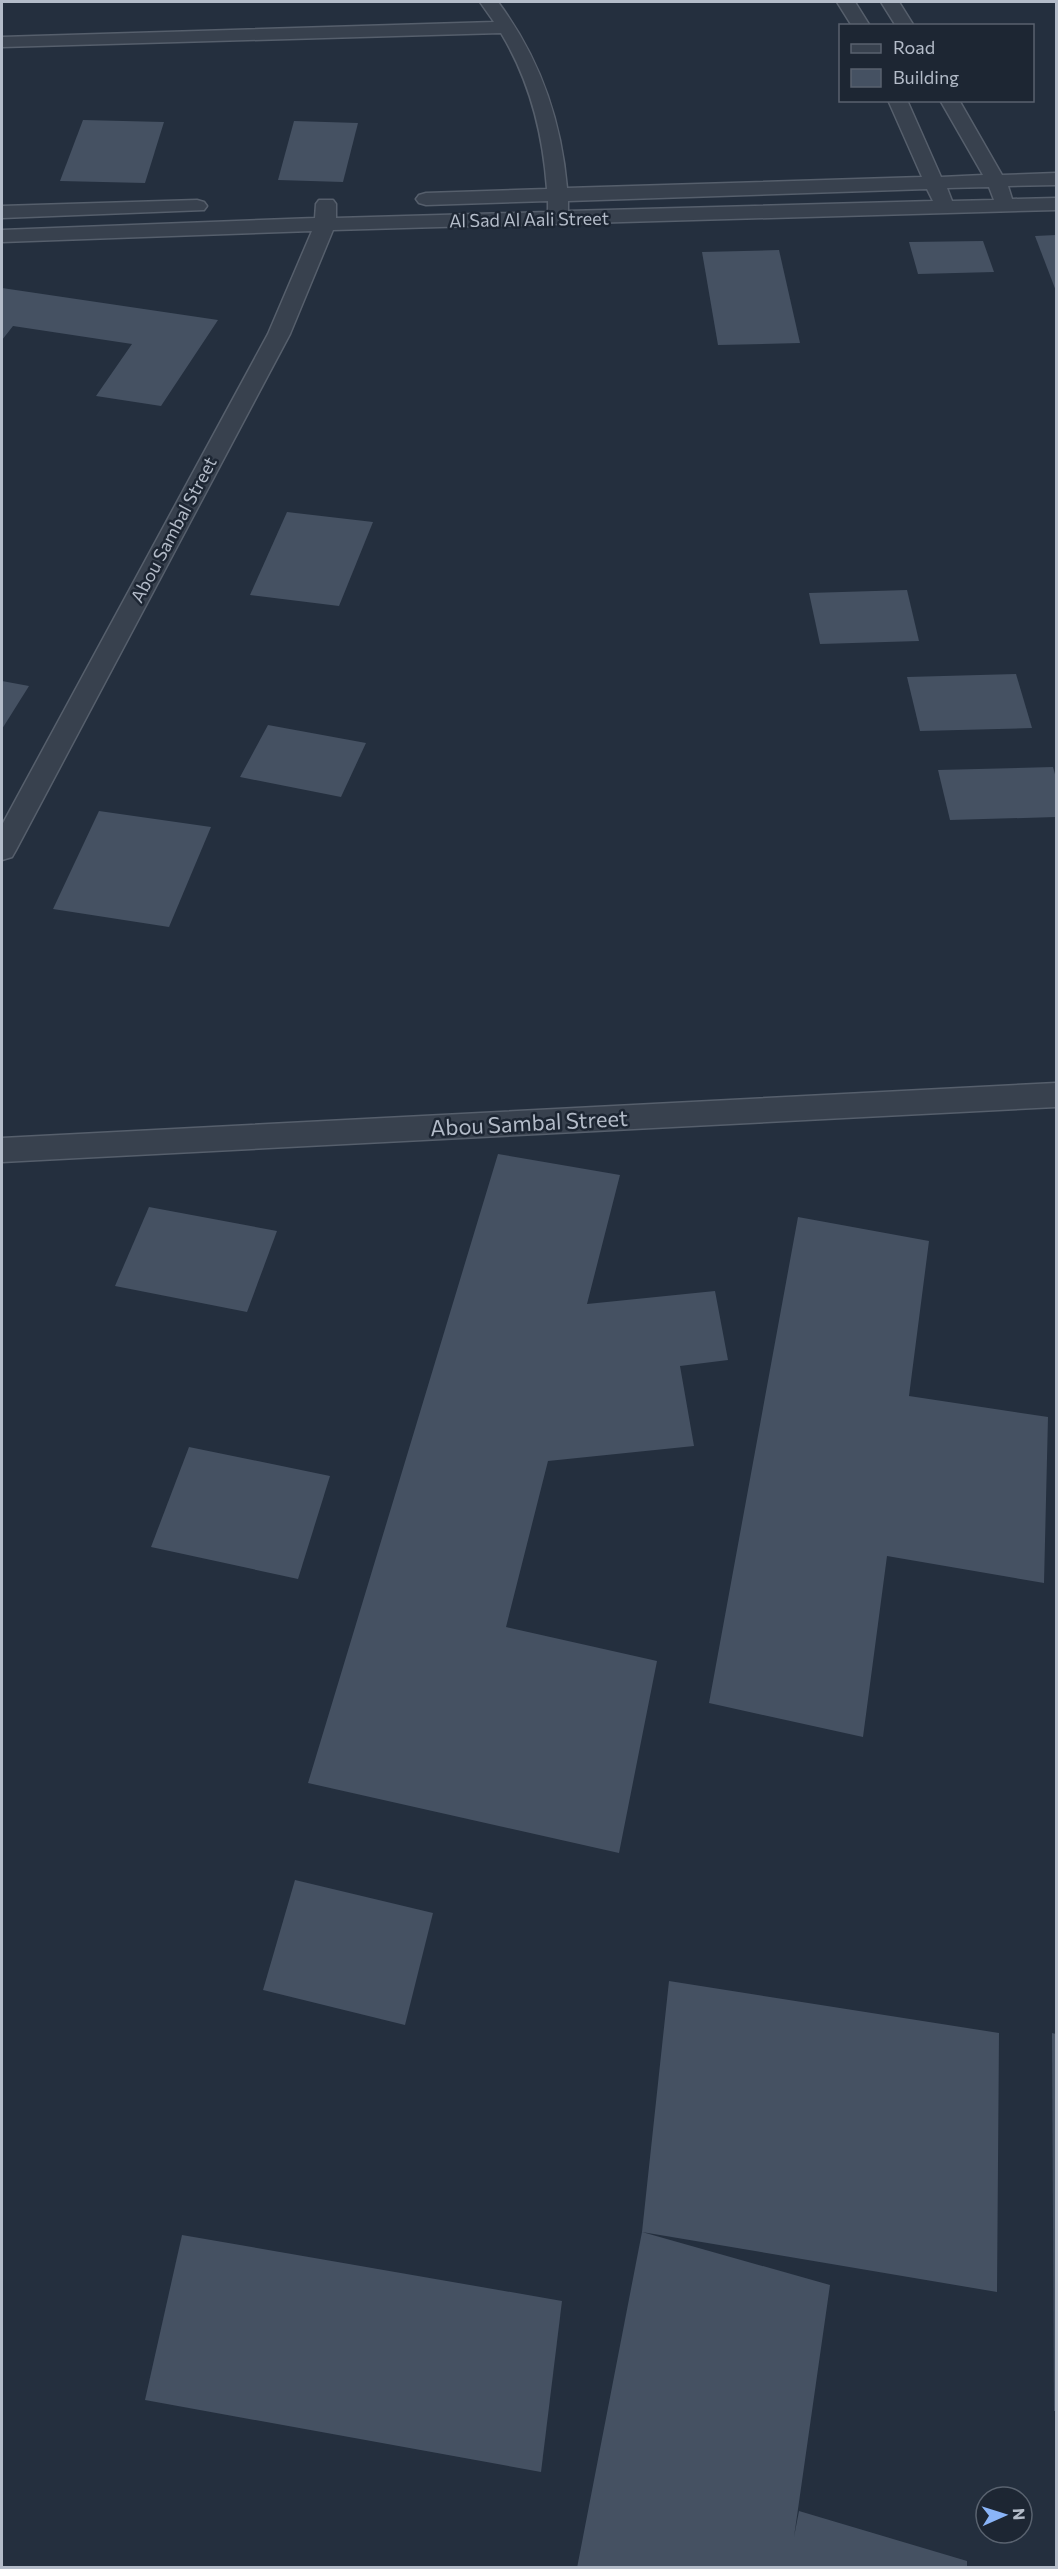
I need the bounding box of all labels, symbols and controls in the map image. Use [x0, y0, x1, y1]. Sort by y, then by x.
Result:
legend [839, 24, 1034, 102]
text: Road [893, 36, 935, 58]
text: Building [893, 66, 959, 88]
street label: Al Sad Al Aali Street [449, 207, 609, 231]
street label: Abou Sambal Street [125, 453, 221, 606]
street label: Abou Sambal Street [429, 1104, 629, 1141]
north arrow [974, 2485, 1034, 2545]
text: N [1010, 2508, 1029, 2521]

